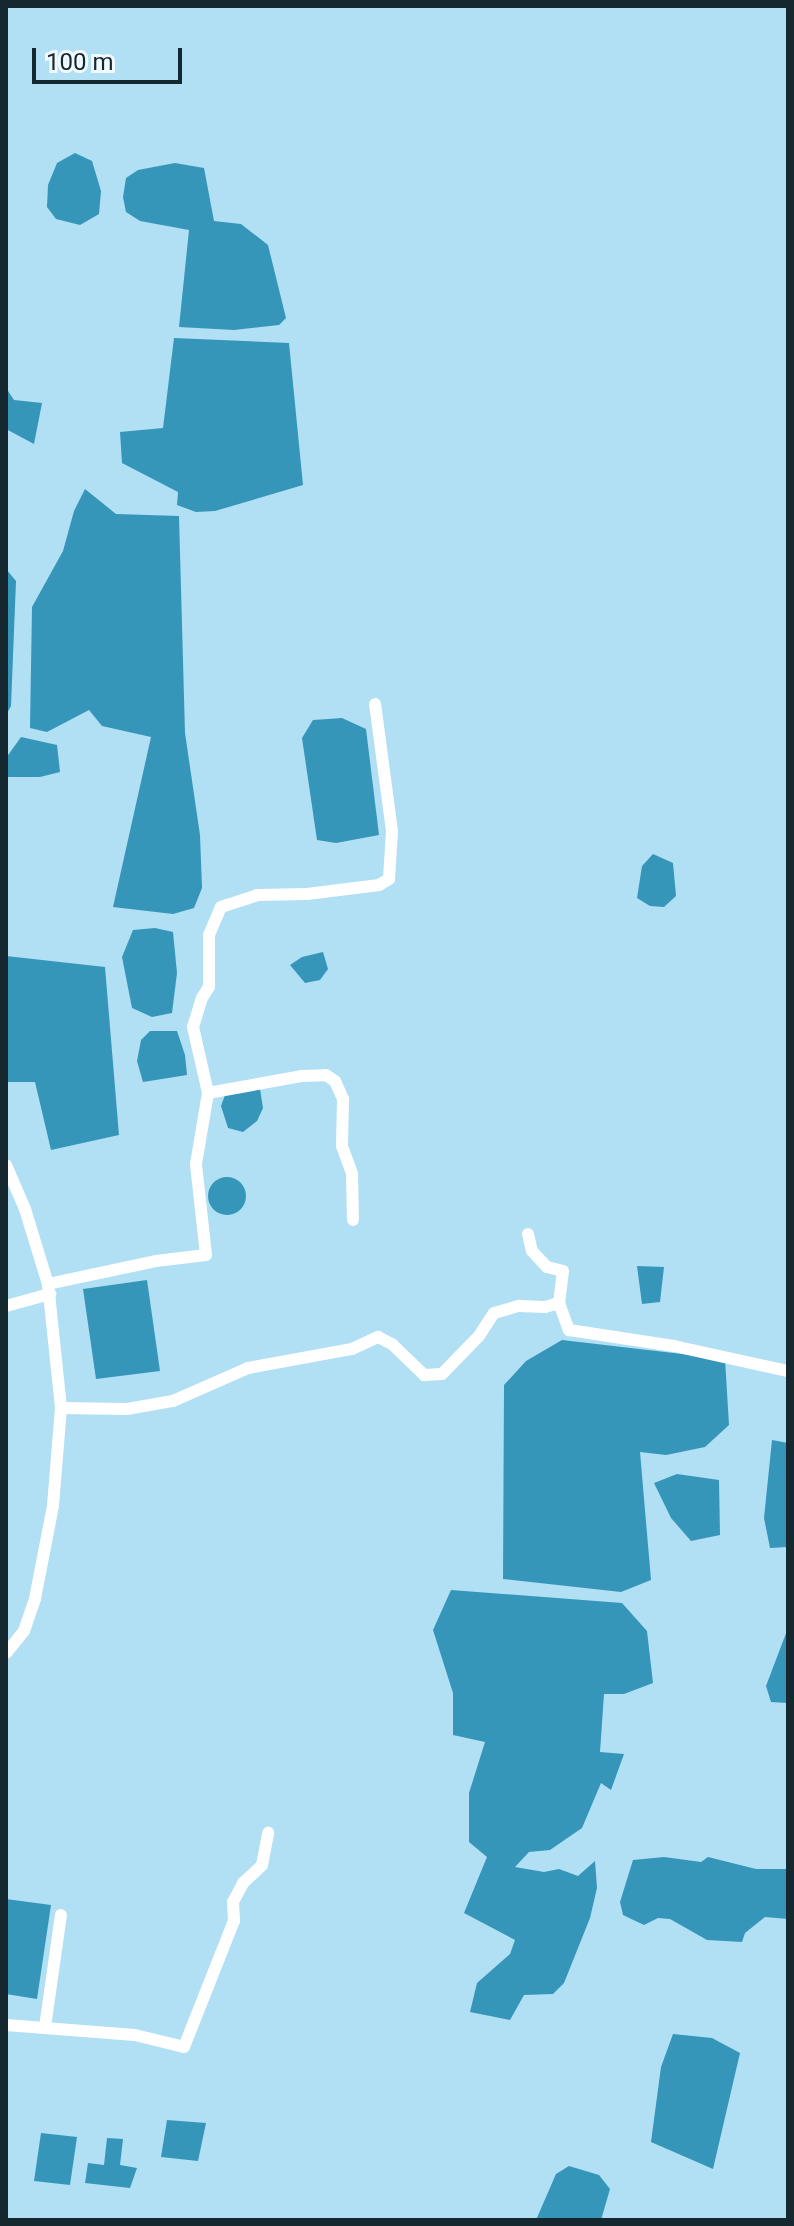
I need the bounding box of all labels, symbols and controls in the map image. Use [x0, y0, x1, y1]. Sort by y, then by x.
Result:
scale bar [36, 32, 186, 82]
text: 100 m [46, 48, 113, 76]

